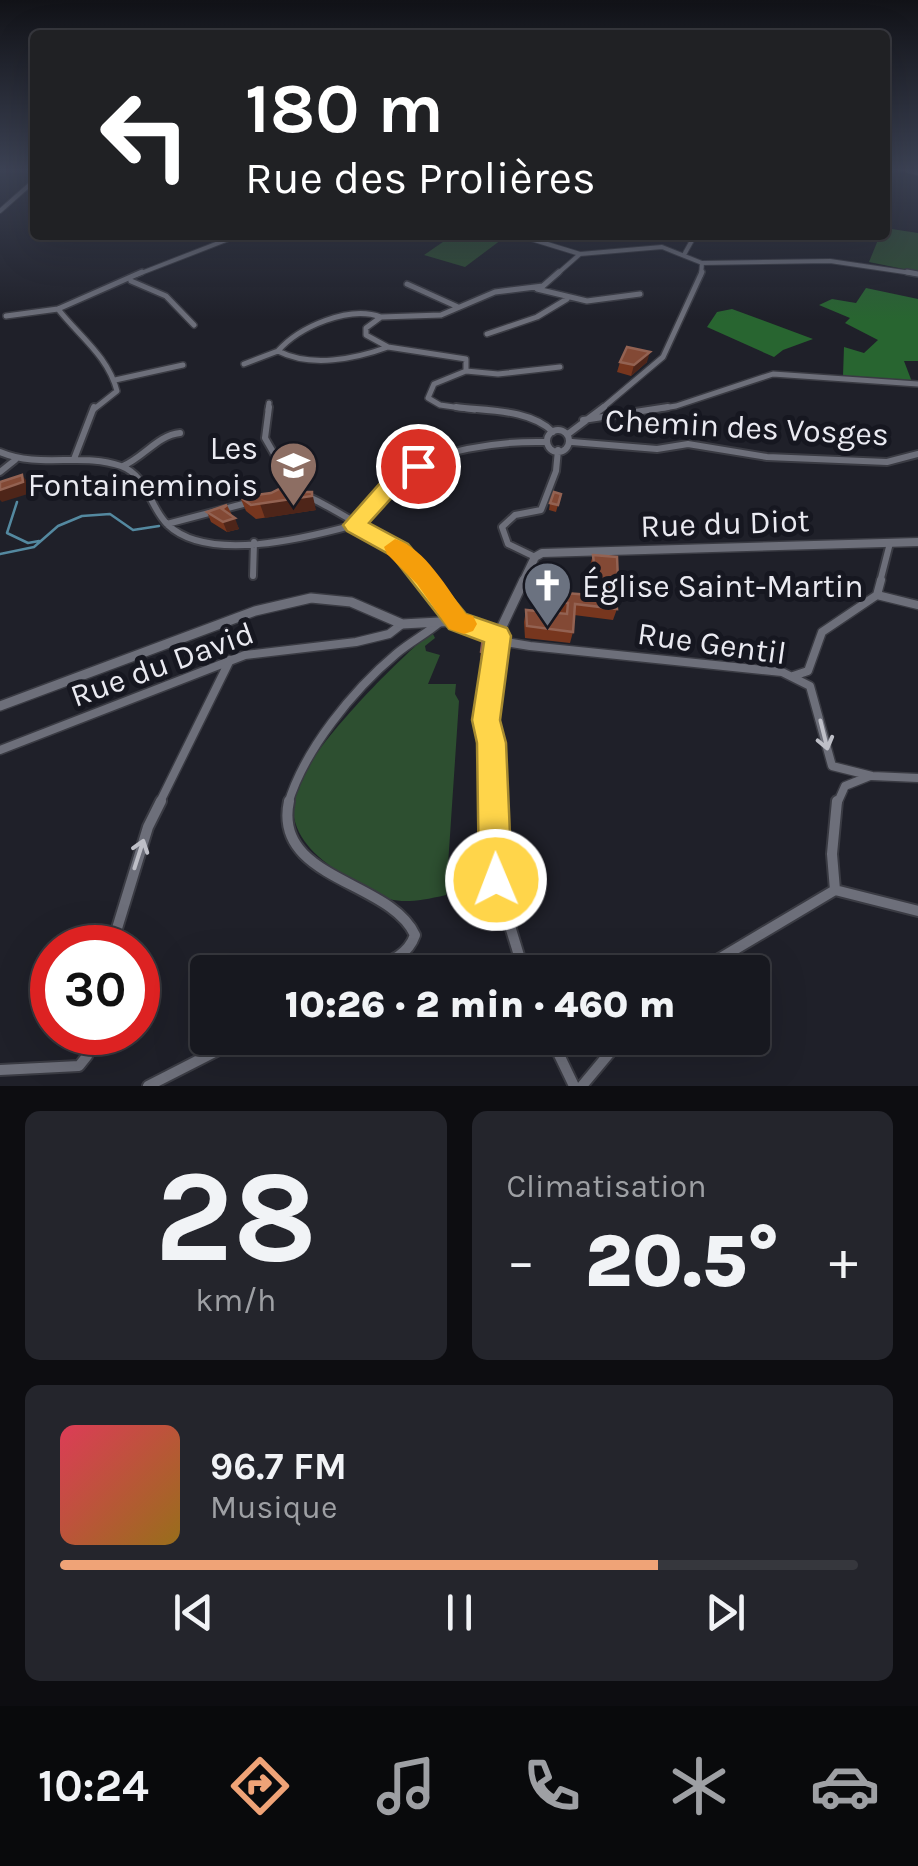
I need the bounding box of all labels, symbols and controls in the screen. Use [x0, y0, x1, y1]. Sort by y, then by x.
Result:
text: 180 m [245, 68, 444, 150]
icon: left [80, 70, 210, 200]
text: Rue des Prolières [245, 152, 596, 204]
street label: Chemin des Vosges [604, 402, 890, 453]
pin [376, 424, 461, 509]
place label: Les Fontaineminois [28, 430, 258, 504]
icon: arrive [391, 439, 446, 494]
school or university icon: Les Fontaineminois [267, 440, 319, 508]
street label: Rue du Diot [640, 502, 810, 545]
church icon: Église Saint-Martin [521, 560, 573, 628]
place label: Église Saint-Martin [582, 566, 864, 605]
street label: Rue du David [66, 614, 259, 715]
street label: Rue Gentil [635, 615, 789, 672]
one-way arrow [816, 718, 834, 750]
position arrow [444, 828, 548, 932]
one-way arrow [132, 839, 150, 871]
speed limit sign: 30 [30, 925, 160, 1055]
text: 10:26 · 2 min · 460 m [285, 982, 675, 1027]
text: 28 [154, 1141, 317, 1293]
text: Climatisation [507, 1168, 707, 1205]
text: 20.5° [585, 1217, 780, 1305]
text: − [507, 1229, 535, 1293]
text: + [829, 1229, 858, 1293]
text: km/h [195, 1282, 276, 1319]
text: 96.7 FM [210, 1444, 347, 1489]
text: Musique [210, 1489, 337, 1526]
icon: previous [166, 1585, 221, 1640]
icon: pause [432, 1585, 487, 1640]
icon: next [698, 1585, 753, 1640]
icon: directions [225, 1751, 295, 1821]
icon: music [371, 1751, 441, 1821]
icon: phone [517, 1751, 587, 1821]
icon: climate [664, 1751, 734, 1821]
icon: car [810, 1751, 880, 1821]
text: 10:24 [38, 1760, 149, 1812]

